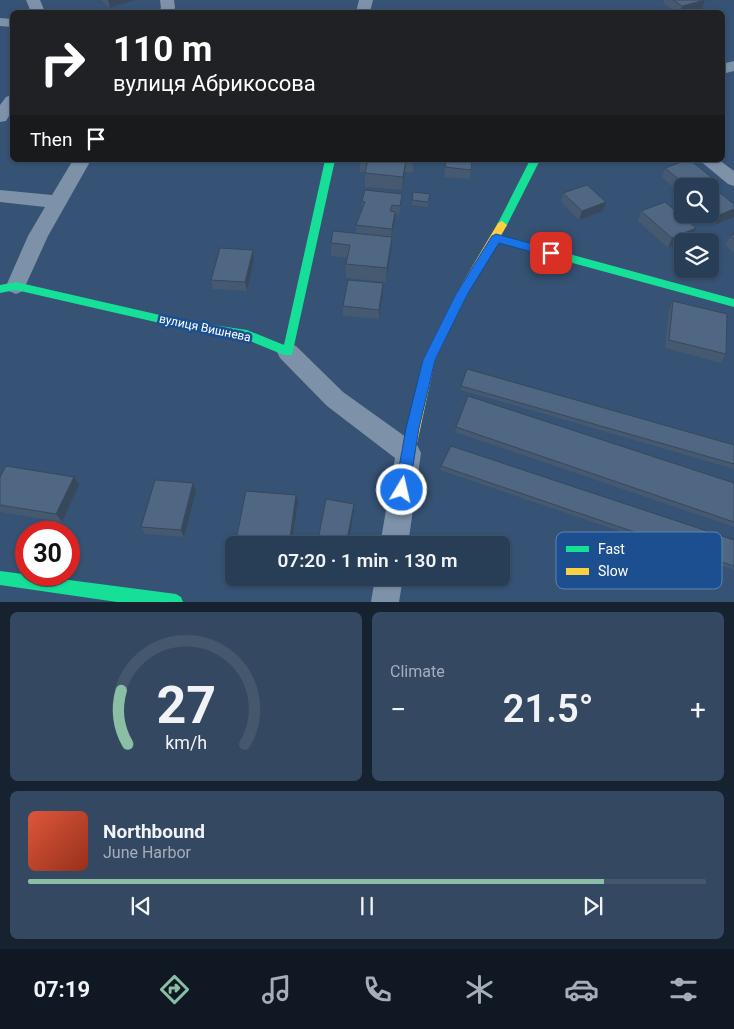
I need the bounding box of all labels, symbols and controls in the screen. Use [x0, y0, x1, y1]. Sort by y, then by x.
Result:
text: 110 m [113, 29, 212, 70]
icon: right [30, 30, 95, 95]
text: вулиця Абрикосова [113, 71, 316, 96]
icon: arrive [82, 125, 110, 153]
text: Then [30, 128, 72, 151]
map controls [674, 178, 719, 278]
button: search [674, 178, 719, 223]
pin [530, 232, 572, 274]
button: layers [674, 233, 719, 278]
icon: arrive [537, 239, 565, 267]
street label: вулиця Вишнева [158, 311, 252, 345]
position arrow [375, 463, 427, 515]
speed limit sign: 30 [15, 521, 80, 586]
legend [556, 532, 722, 589]
text: Fast [598, 541, 625, 557]
text: 07:20 · 1 min · 130 m [277, 549, 458, 572]
text: Slow [598, 563, 629, 579]
text: Climate [390, 662, 445, 681]
text: 27 [156, 675, 216, 736]
text: 21.5° [503, 687, 593, 731]
text: − [390, 693, 406, 726]
text: + [690, 693, 706, 726]
text: km/h [165, 732, 207, 753]
text: Northbound [103, 820, 205, 843]
text: June Harbor [103, 843, 191, 862]
icon: previous [127, 892, 155, 920]
icon: pause [353, 892, 381, 920]
icon: next [579, 892, 607, 920]
icon: directions [157, 972, 192, 1007]
icon: music [259, 972, 294, 1007]
icon: phone [360, 972, 395, 1007]
icon: climate [462, 972, 497, 1007]
icon: car [564, 972, 599, 1007]
icon: filters [666, 972, 701, 1007]
text: 07:19 [33, 977, 90, 1002]

